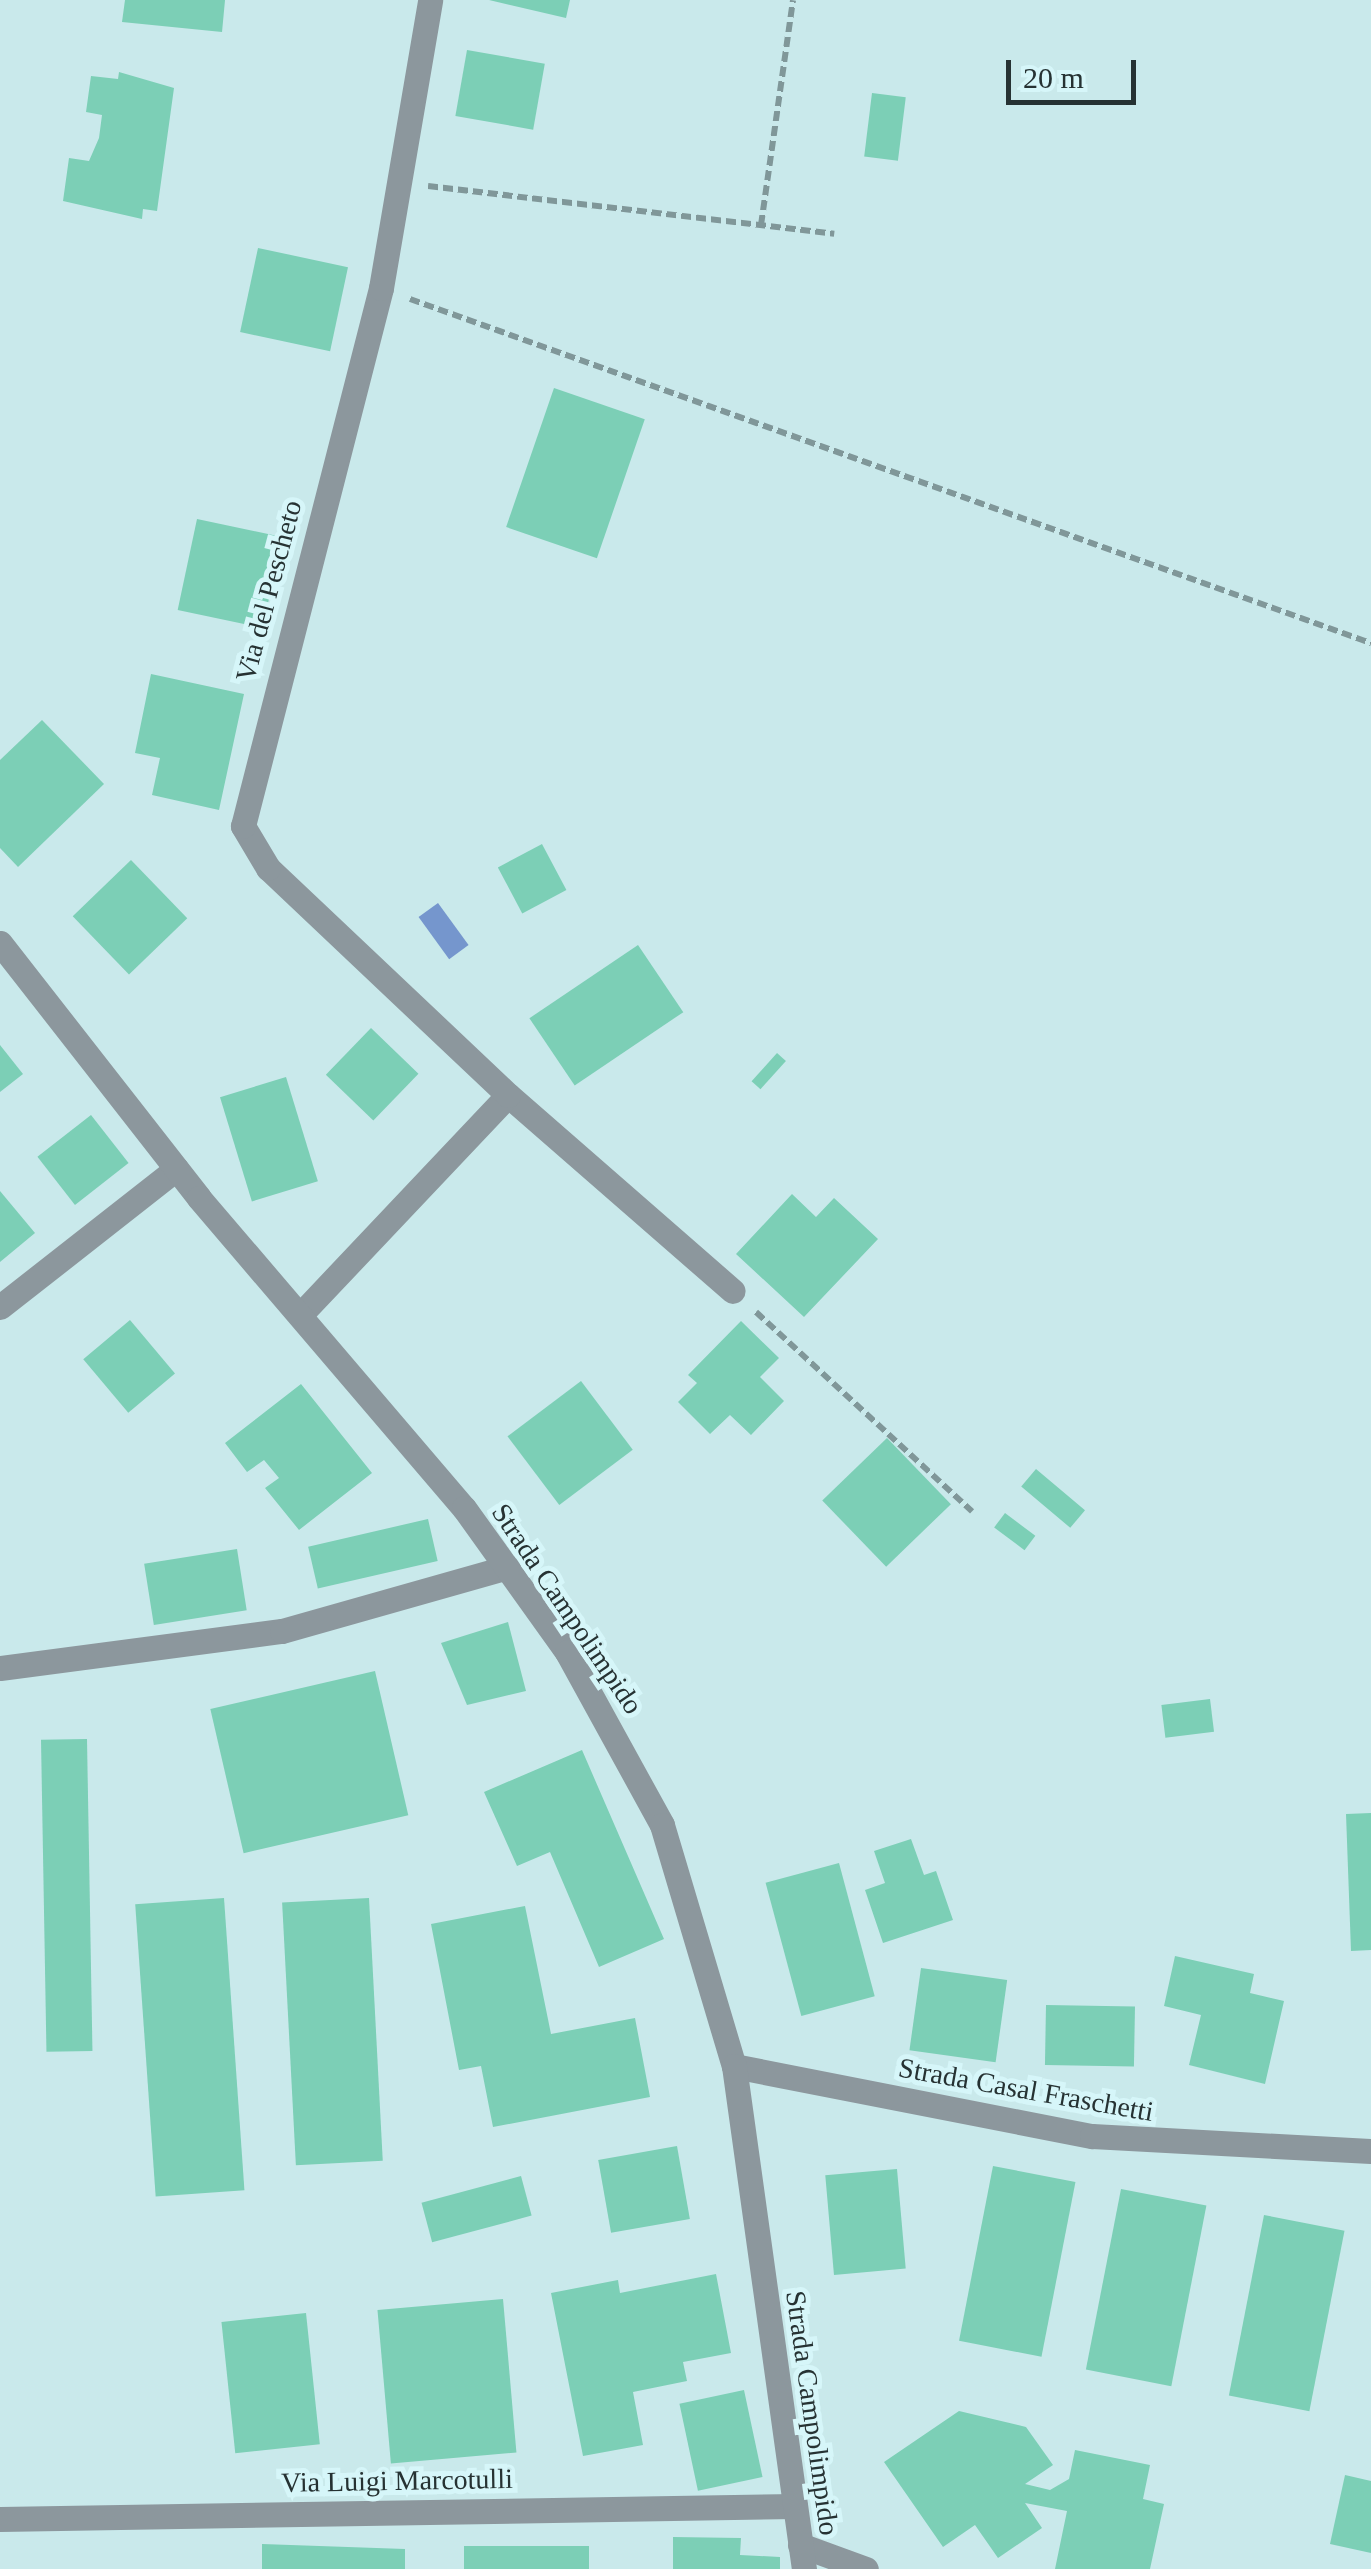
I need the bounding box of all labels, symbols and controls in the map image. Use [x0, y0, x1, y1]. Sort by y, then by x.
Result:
scale bar [1011, 40, 1141, 102]
text: 20 m [1023, 61, 1084, 94]
street label: Via del Pescheto [229, 497, 309, 685]
street label: Strada Campolimpido [484, 1497, 650, 1721]
street label: Strada Casal Fraschetti [896, 2051, 1156, 2129]
street label: Strada Campolimpido [778, 2289, 846, 2537]
street label: Via Luigi Marcotulli [281, 2462, 513, 2500]

